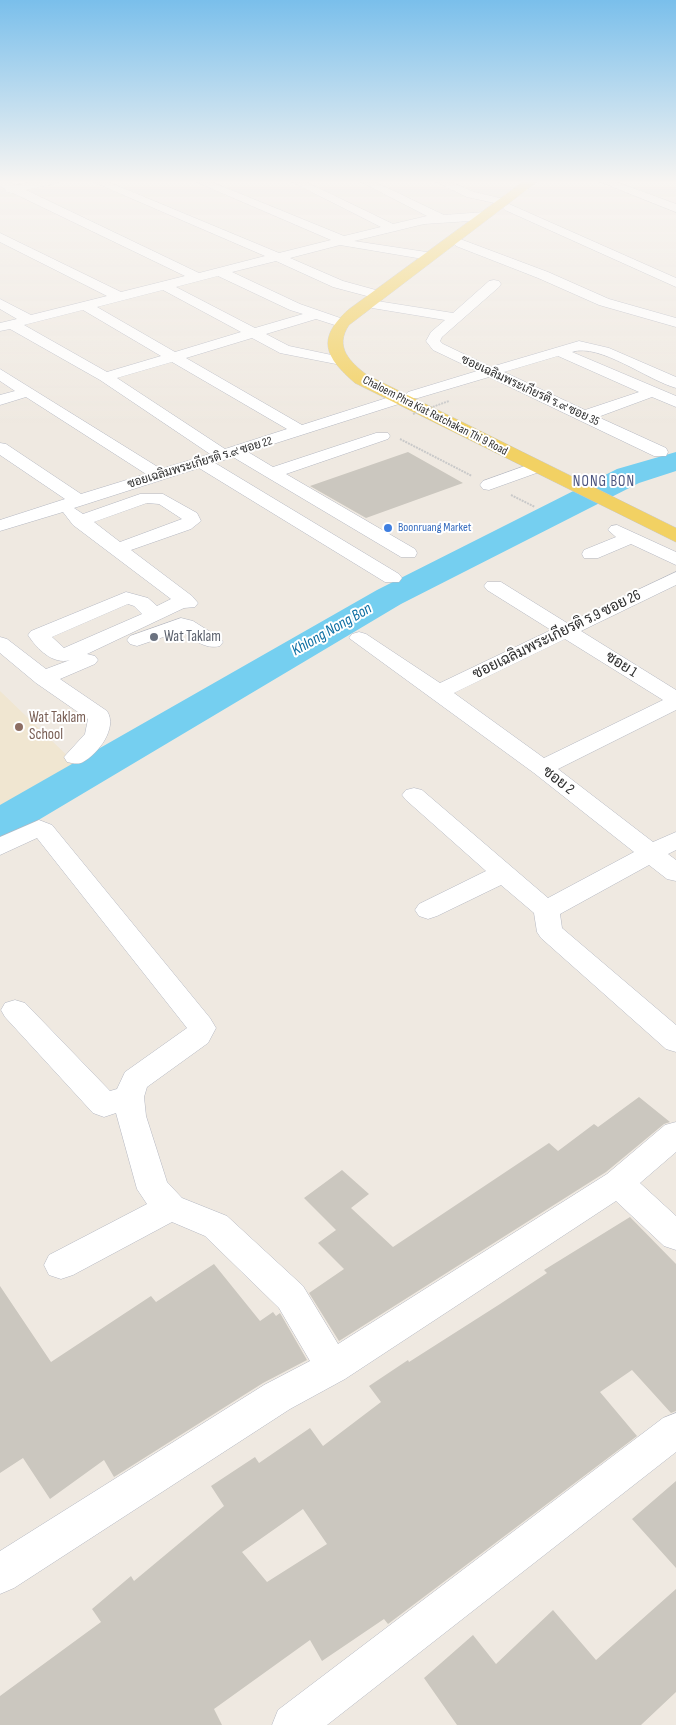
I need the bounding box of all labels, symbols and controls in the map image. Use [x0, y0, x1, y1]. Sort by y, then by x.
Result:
street label: ซอยเฉลิมพระเกียรติ ร.๙ ซอย 35 [459, 353, 601, 429]
street label: Chaloem Phra Kiat Ratchakan Thi 9 Road [360, 373, 510, 459]
street label: ซอยเฉลิมพระเกียรติ ร.๙ ซอย 22 [126, 434, 274, 492]
district label: NONG BON [572, 473, 636, 491]
place label: Boonruang Market [398, 521, 471, 535]
marker: Boonruang Market [382, 522, 394, 534]
street label: ซอยเฉลิมพระเกียรติ ร.9 ซอย 26 [470, 586, 644, 684]
water label: Khlong Nong Bon [289, 599, 375, 661]
place label: Wat Taklam [164, 628, 221, 646]
marker: Wat Taklam [148, 631, 160, 643]
street label: ซอย 1 [602, 648, 640, 682]
place label: Wat Taklam School [29, 709, 86, 744]
marker: Wat Taklam School [13, 721, 25, 733]
street label: ซอย 2 [539, 763, 577, 799]

